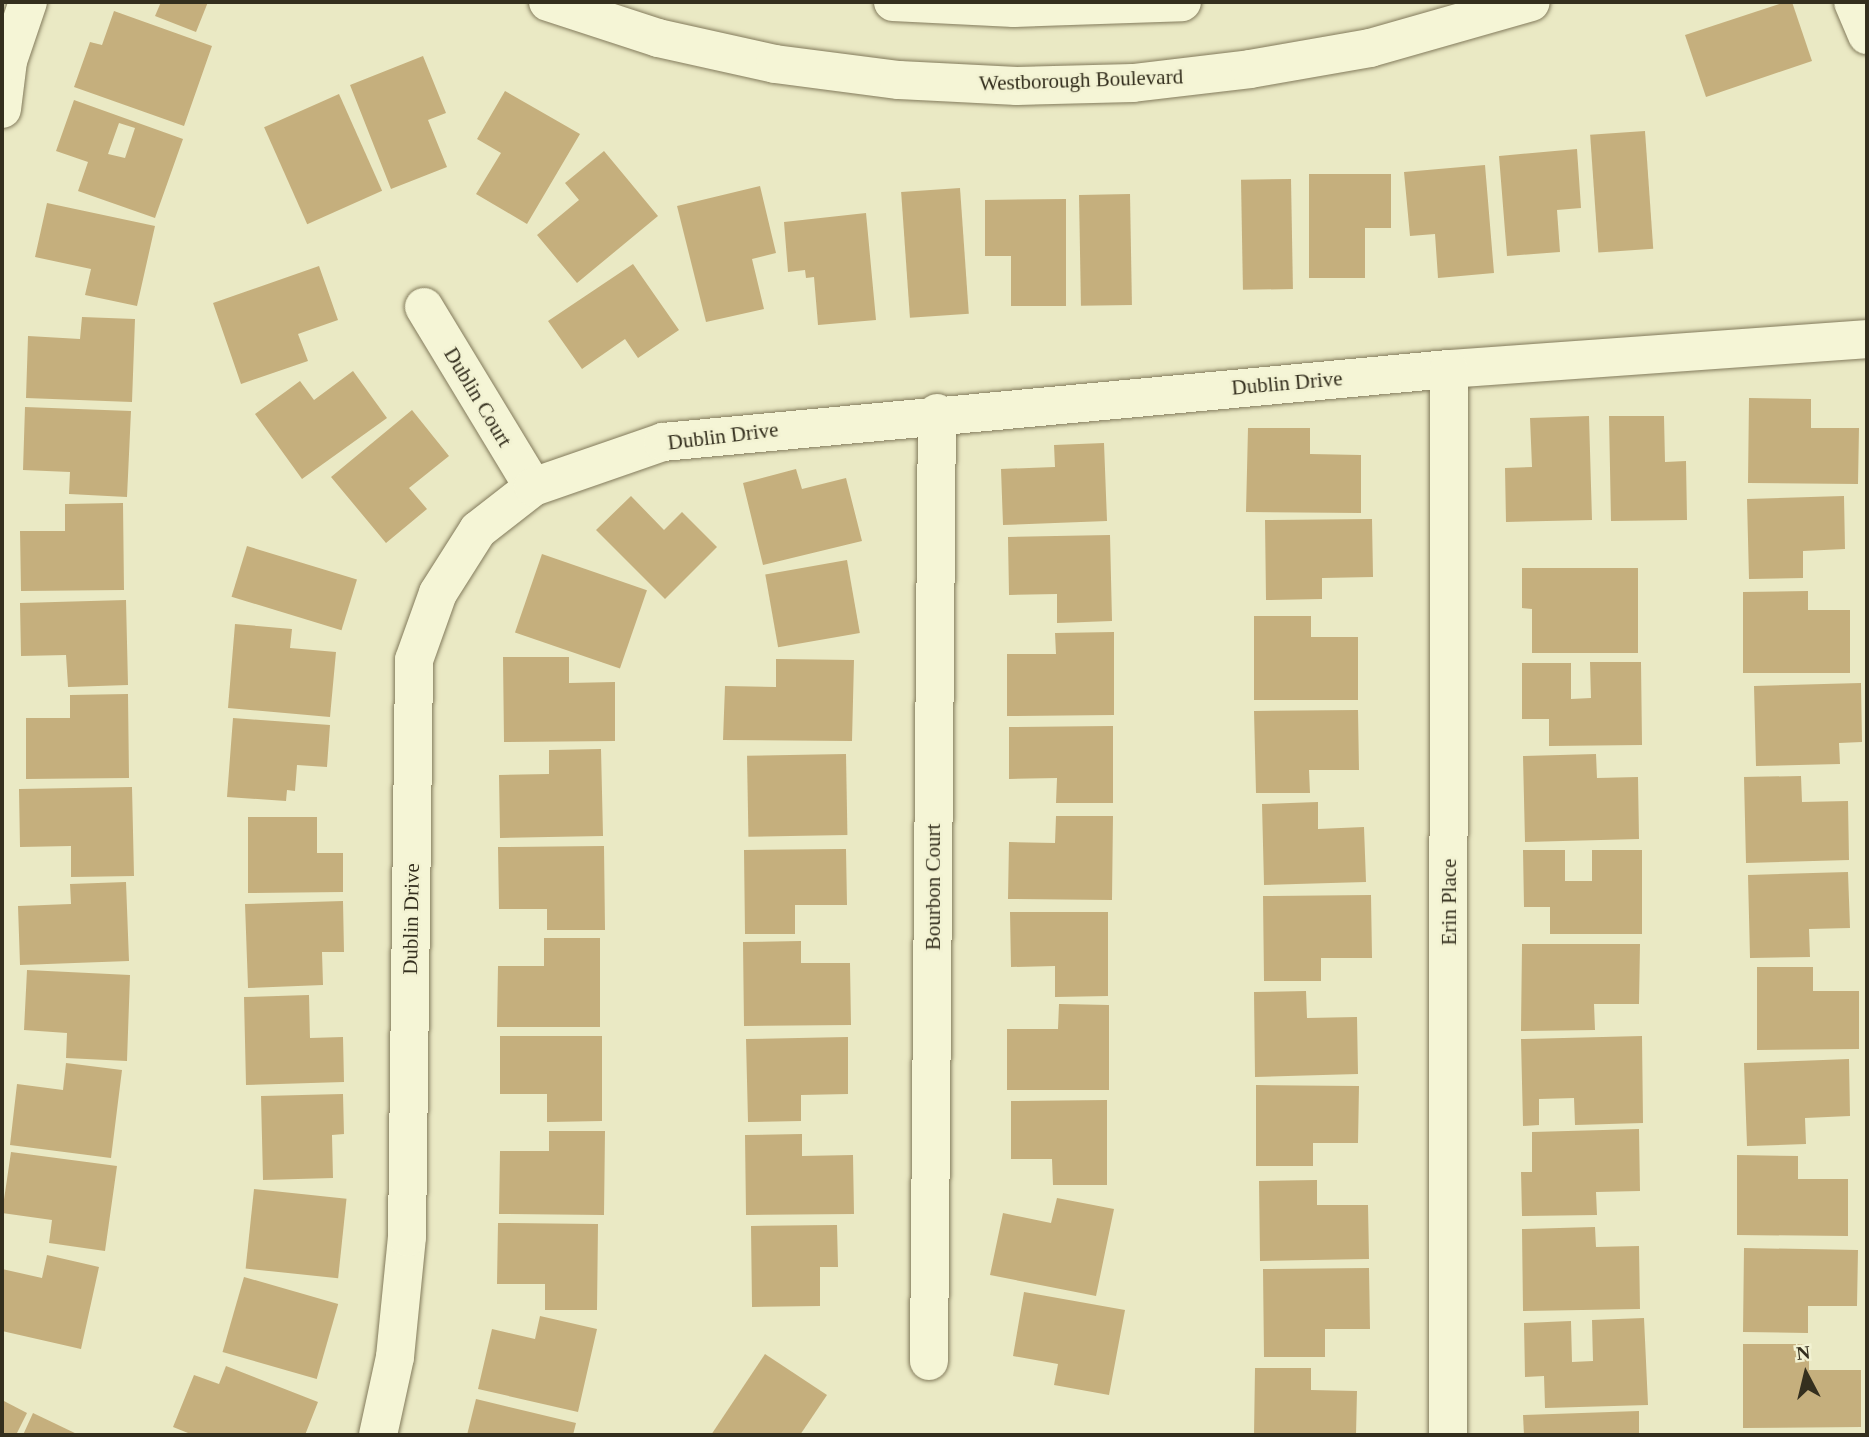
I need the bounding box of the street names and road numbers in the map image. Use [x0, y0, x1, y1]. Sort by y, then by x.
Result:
street label: Westborough Boulevard [979, 64, 1183, 96]
street label: Dublin Court [439, 343, 517, 451]
street label: Dublin Drive [1230, 366, 1344, 400]
street label: Dublin Drive [666, 417, 780, 455]
street label: Bourbon Court [920, 824, 946, 950]
street label: Erin Place [1436, 859, 1462, 945]
street label: Dublin Drive [397, 863, 425, 975]

